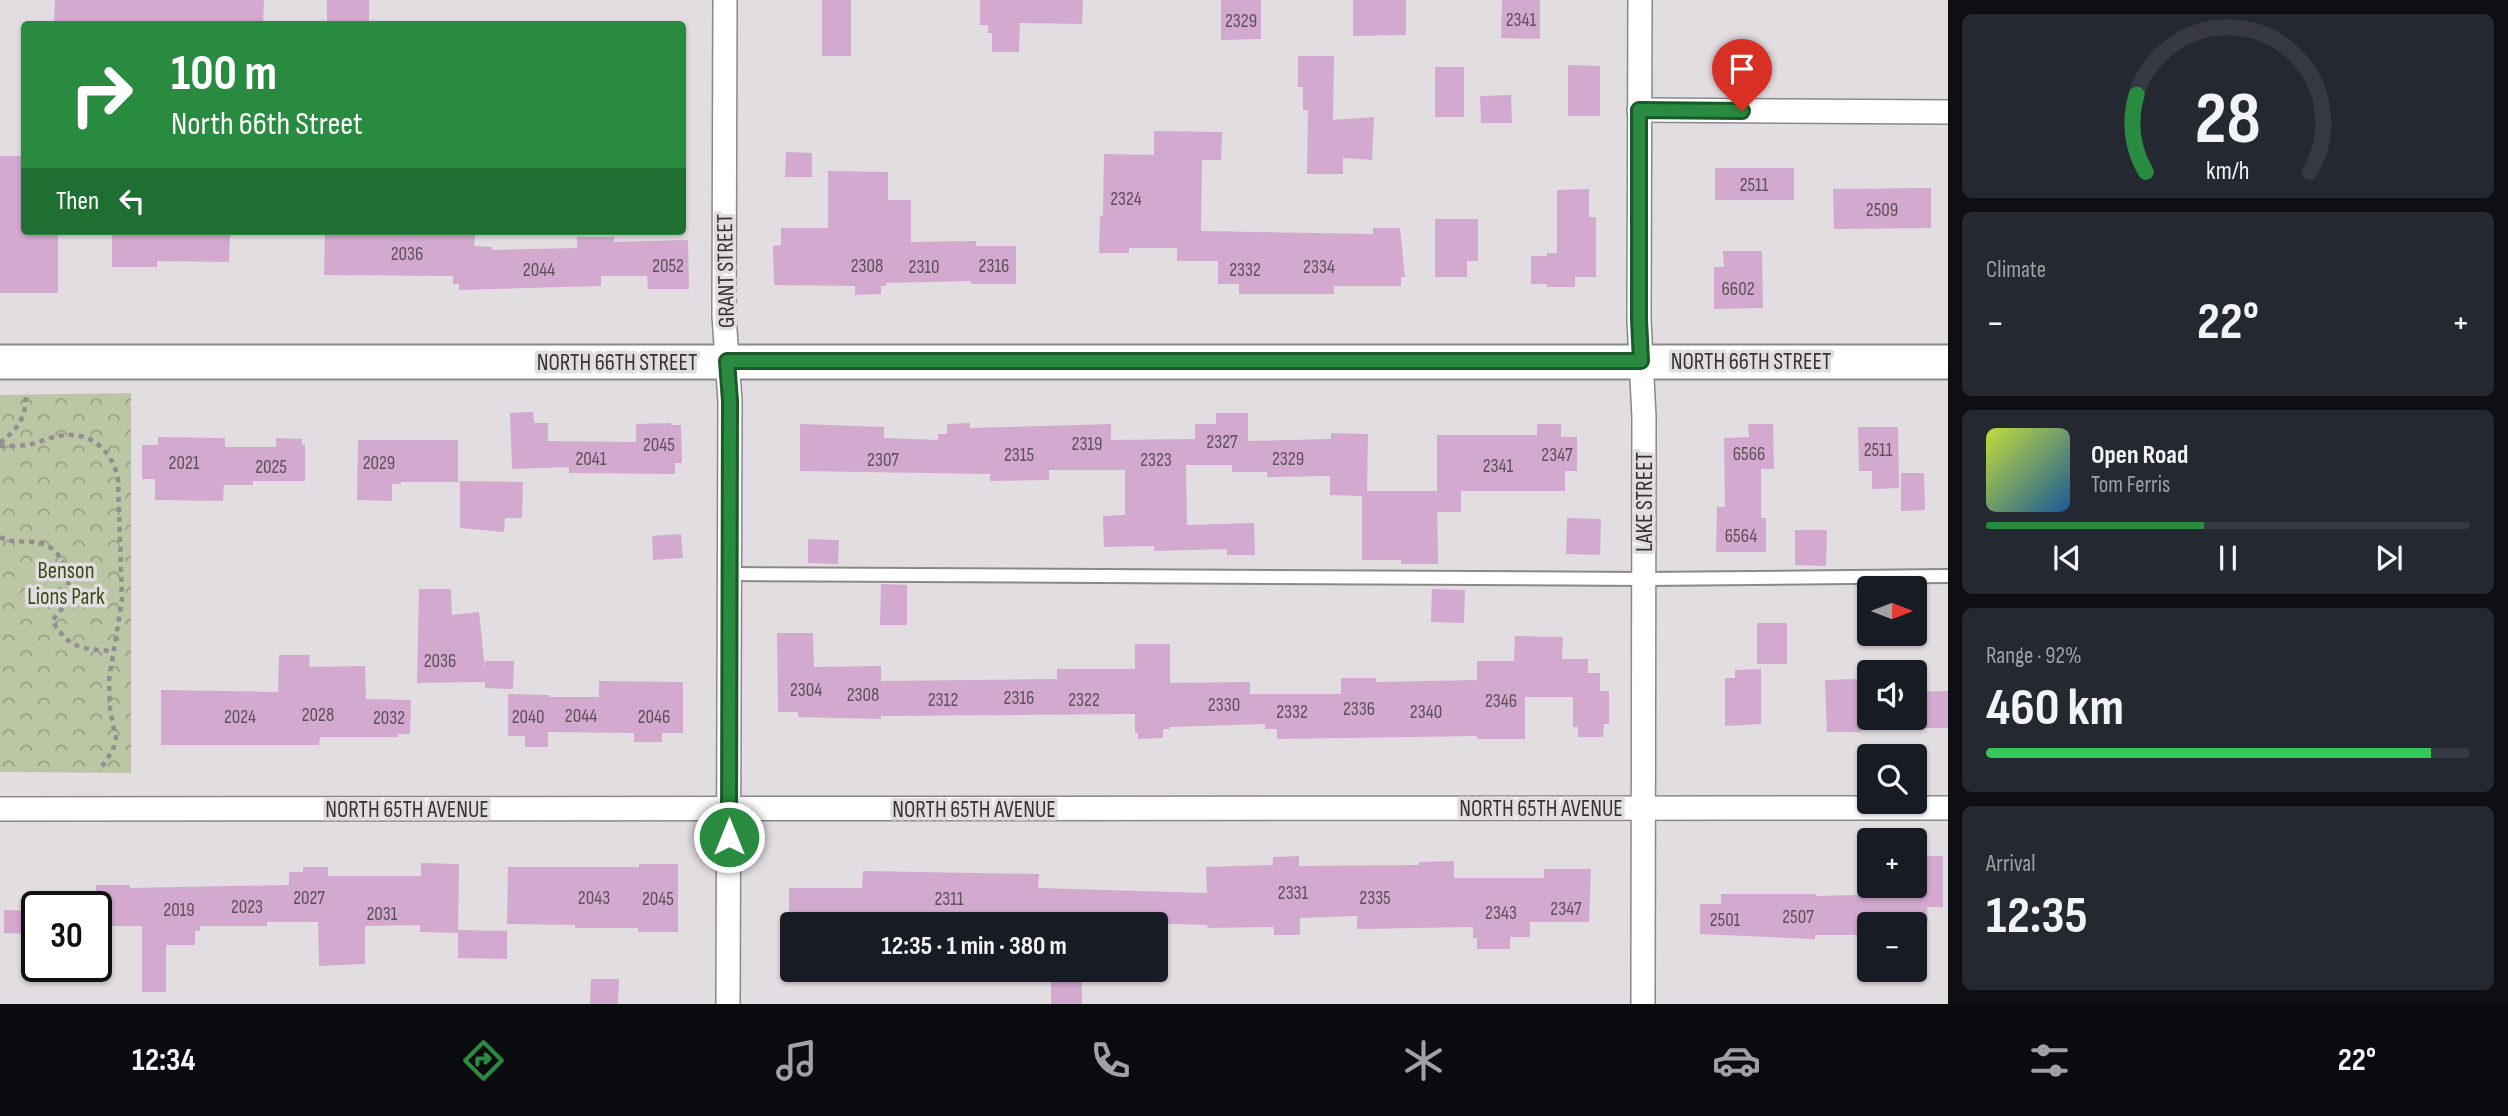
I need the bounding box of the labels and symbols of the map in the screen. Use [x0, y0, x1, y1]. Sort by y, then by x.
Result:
house number: 2341 [1506, 9, 1537, 32]
house number: 2329 [1225, 10, 1257, 33]
pin [1712, 39, 1772, 111]
house number: 2511 [1740, 174, 1769, 197]
house number: 2324 [1110, 188, 1142, 211]
house number: 2509 [1866, 199, 1898, 222]
street label: GRANT STREET [711, 214, 741, 328]
house number: 2036 [391, 243, 423, 266]
house number: 2052 [652, 255, 684, 278]
house number: 2308 [851, 255, 883, 278]
house number: 2316 [979, 255, 1009, 278]
house number: 2310 [909, 256, 939, 279]
house number: 2334 [1303, 256, 1335, 279]
house number: 2044 [523, 259, 555, 282]
house number: 2332 [1229, 259, 1261, 282]
house number: 6602 [1722, 278, 1754, 301]
street label: NORTH 66TH STREET [1671, 348, 1831, 376]
street label: NORTH 66TH STREET [537, 349, 697, 377]
house number: 2327 [1206, 431, 1238, 454]
house number: 2319 [1072, 433, 1102, 456]
house number: 2045 [643, 434, 675, 457]
house number: 2511 [1864, 439, 1893, 462]
house number: 6566 [1733, 443, 1765, 466]
house number: 2315 [1004, 444, 1034, 467]
house number: 2347 [1541, 444, 1573, 467]
house number: 2041 [576, 448, 607, 471]
house number: 2329 [1272, 448, 1304, 471]
house number: 2307 [867, 449, 899, 472]
house number: 2323 [1140, 449, 1172, 472]
house number: 2021 [169, 452, 200, 475]
house number: 2029 [363, 452, 395, 475]
street label: LAKE STREET [1631, 452, 1659, 552]
house number: 2341 [1483, 455, 1514, 478]
house number: 2025 [255, 456, 287, 479]
house number: 6564 [1725, 525, 1757, 548]
park label: Benson Lions Park [27, 557, 105, 611]
north arrow [1857, 576, 1927, 646]
house number: 2036 [424, 650, 456, 673]
house number: 2304 [790, 679, 822, 702]
house number: 2308 [847, 684, 879, 707]
house number: 2316 [1004, 687, 1034, 710]
house number: 2312 [928, 689, 958, 712]
house number: 2322 [1068, 689, 1100, 712]
house number: 2346 [1485, 690, 1517, 713]
house number: 2330 [1208, 694, 1240, 717]
house number: 2336 [1343, 698, 1375, 721]
house number: 2332 [1276, 701, 1308, 724]
house number: 2340 [1410, 701, 1442, 724]
house number: 2028 [302, 704, 334, 727]
house number: 2044 [565, 705, 597, 728]
house number: 2024 [224, 706, 256, 729]
house number: 2040 [512, 706, 544, 729]
house number: 2046 [638, 706, 670, 729]
house number: 2032 [373, 707, 405, 730]
street label: NORTH 65TH AVENUE [1459, 795, 1623, 823]
street label: NORTH 65TH AVENUE [325, 796, 489, 824]
street label: NORTH 65TH AVENUE [892, 796, 1056, 824]
position arrow [692, 800, 766, 874]
house number: 2331 [1278, 882, 1309, 905]
house number: 2027 [293, 887, 325, 910]
house number: 2043 [578, 887, 610, 910]
house number: 2335 [1359, 887, 1391, 910]
house number: 2045 [642, 888, 674, 911]
house number: 2311 [934, 888, 964, 911]
speed limit sign: 30 [21, 891, 112, 982]
house number: 2023 [231, 896, 263, 919]
house number: 2347 [1550, 898, 1582, 921]
house number: 2019 [163, 899, 195, 922]
house number: 2343 [1485, 902, 1517, 925]
house number: 2031 [367, 903, 398, 926]
house number: 2507 [1782, 906, 1814, 929]
house number: 2501 [1710, 909, 1741, 932]

